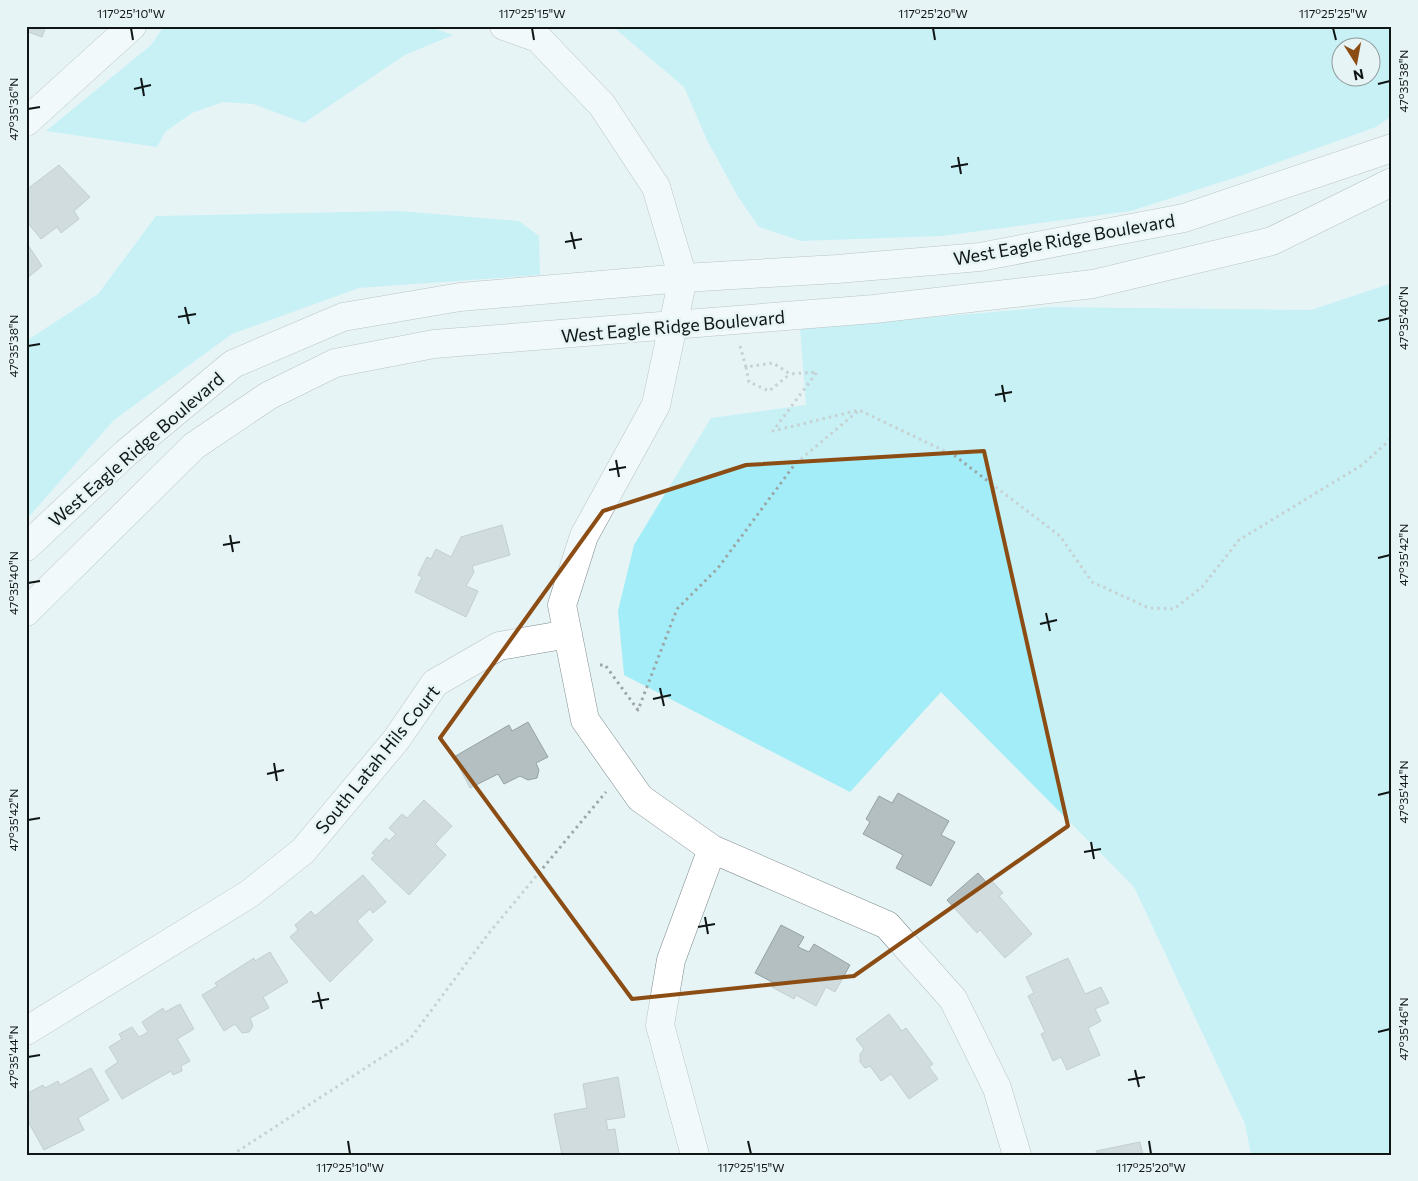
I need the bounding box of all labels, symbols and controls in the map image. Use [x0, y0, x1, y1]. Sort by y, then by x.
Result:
text: 117°25'10"W [97, 6, 165, 20]
text: 117°25'15"W [498, 6, 566, 20]
text: 117°25'20"W [898, 6, 968, 20]
text: 117°25'25"W [1299, 6, 1367, 20]
north arrow [1330, 38, 1380, 88]
text: 47°35'38"N [1396, 50, 1410, 112]
text: N [1352, 66, 1365, 85]
text: 47°35'36"N [6, 78, 20, 140]
street label: West Eagle Ridge Boulevard [952, 209, 1176, 269]
text: 47°35'40"N [1396, 286, 1410, 350]
street label: West Eagle Ridge Boulevard [560, 305, 786, 347]
text: 47°35'38"N [6, 315, 20, 377]
street label: West Eagle Ridge Boulevard [44, 367, 228, 531]
text: 47°35'42"N [1396, 524, 1410, 586]
text: 47°35'40"N [6, 551, 20, 615]
street label: South Latah Hils Court [310, 680, 444, 838]
text: 47°35'44"N [1396, 760, 1410, 824]
text: 47°35'42"N [6, 789, 20, 851]
text: 47°35'46"N [1396, 997, 1410, 1061]
text: 47°35'44"N [6, 1025, 20, 1089]
text: 117°25'10"W [316, 1160, 384, 1174]
text: 117°25'15"W [717, 1160, 785, 1174]
text: 117°25'20"W [1116, 1160, 1186, 1174]

